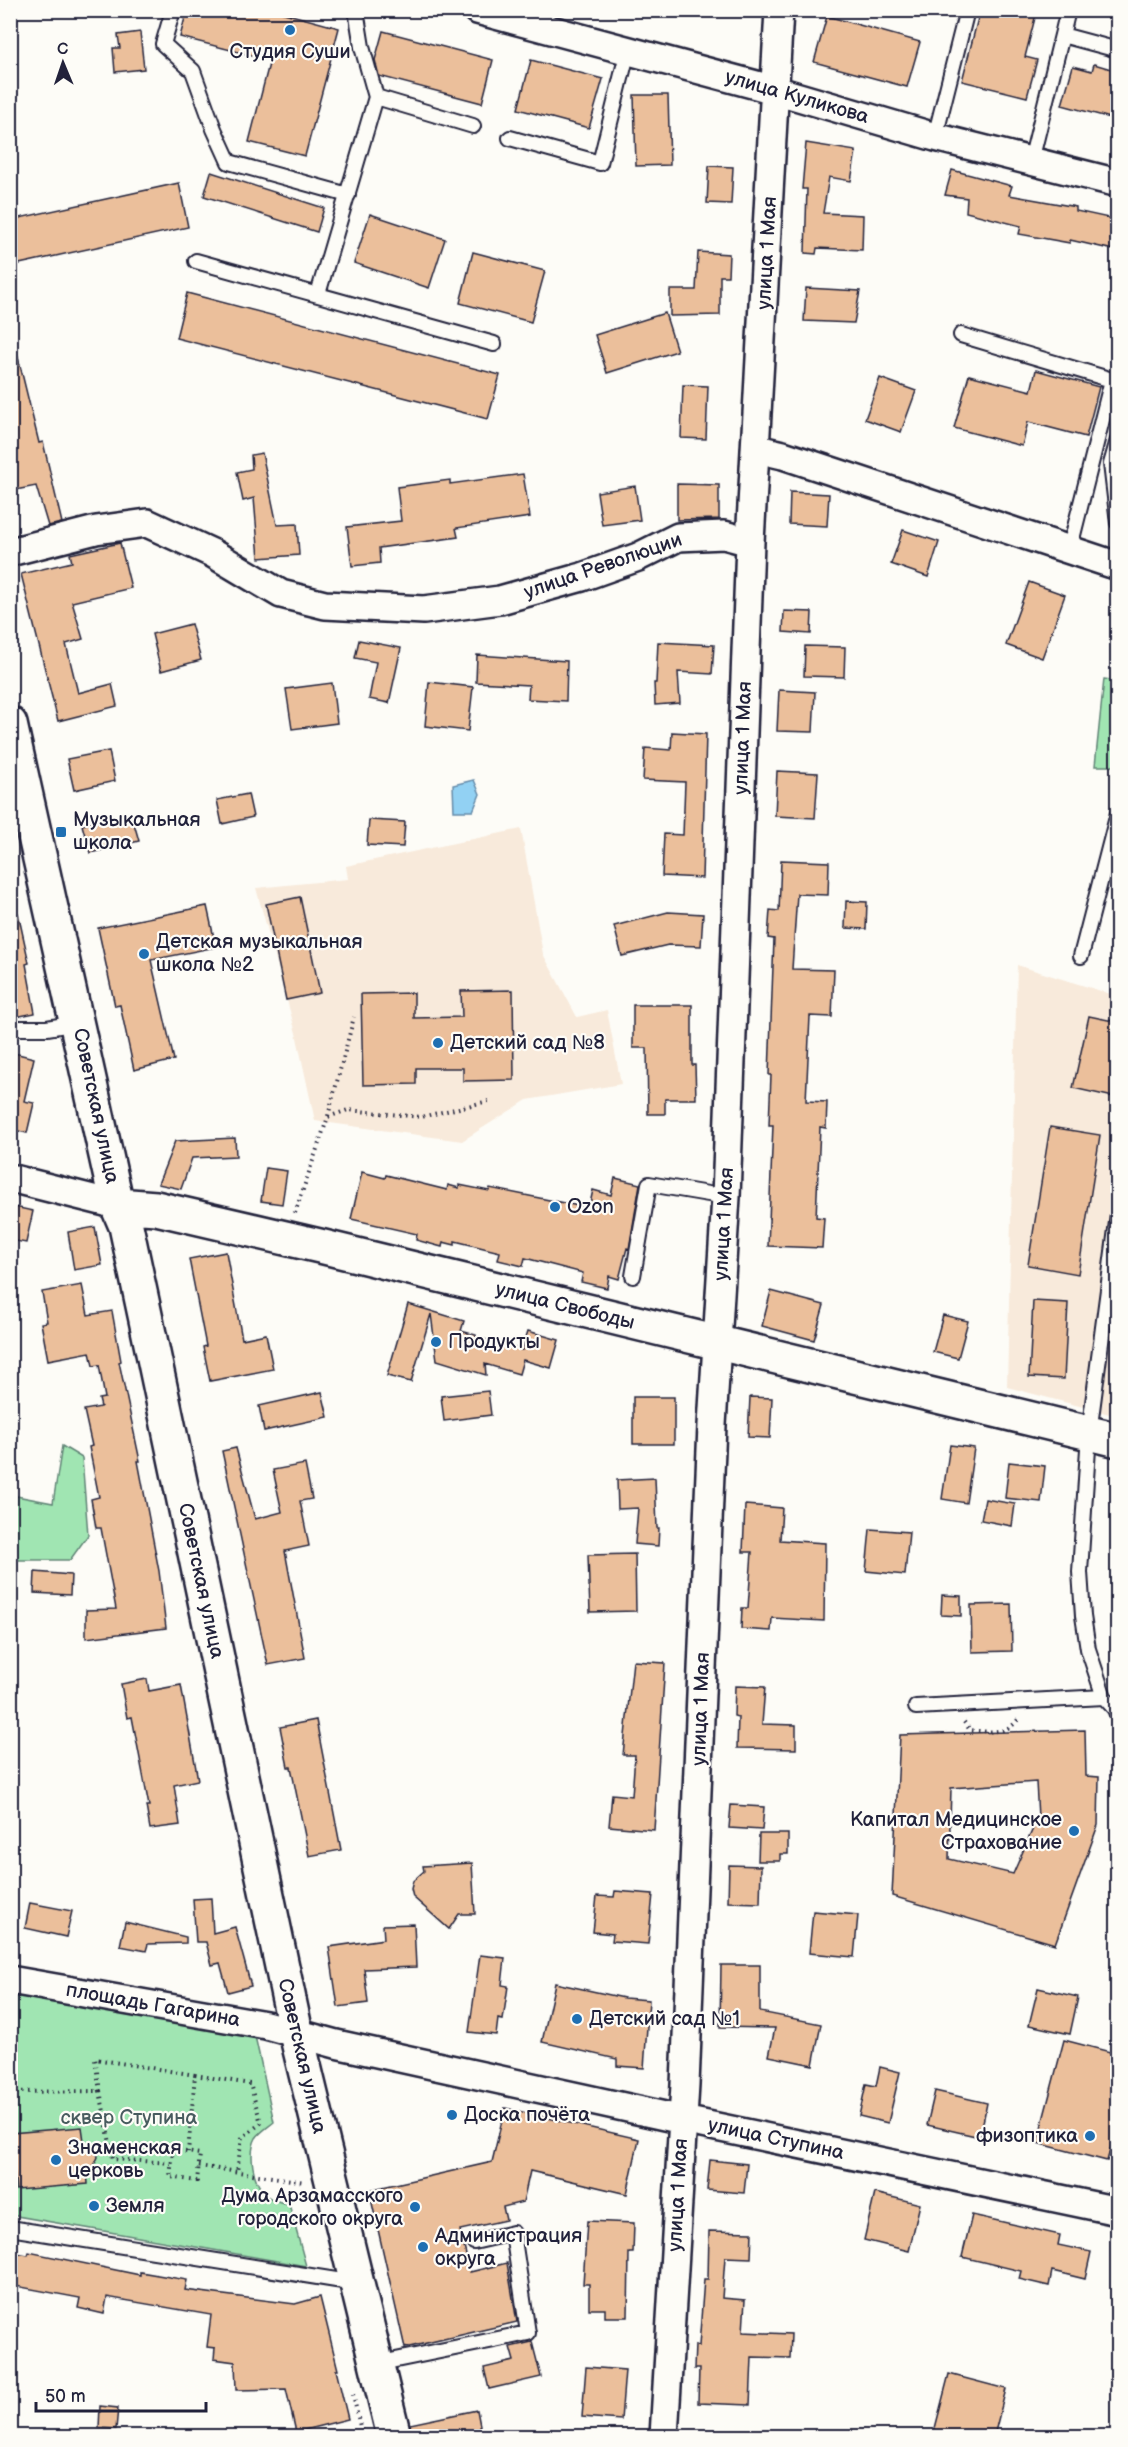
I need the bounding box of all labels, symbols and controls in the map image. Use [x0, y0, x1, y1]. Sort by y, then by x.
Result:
marker: Студия Суши [283, 23, 297, 37]
north arrow [33, 33, 93, 93]
text: С [57, 40, 68, 59]
place label: Студия Суши [229, 40, 351, 64]
street label: улица Куликова [722, 65, 872, 129]
street label: улица 1 Мая [752, 196, 782, 310]
street label: улица Революции [521, 528, 685, 604]
street label: улица 1 Мая [729, 681, 757, 795]
place label: Музыкальная школа [73, 808, 201, 855]
marker: Музыкальная школа [54, 825, 68, 839]
place label: Детская музыкальная школа №2 [156, 930, 363, 977]
marker: Детская музыкальная школа №2 [137, 947, 151, 961]
street label: Советская улица [68, 1026, 124, 1186]
place label: Детский сад №8 [450, 1031, 605, 1055]
marker: Детский сад №8 [431, 1036, 445, 1050]
street label: улица 1 Мая [709, 1167, 739, 1281]
place label: Ozon [567, 1195, 614, 1219]
marker: Ozon [548, 1200, 562, 1214]
street label: улица Свободы [493, 1277, 637, 1335]
place label: Продукты [448, 1330, 540, 1354]
marker: Продукты [429, 1335, 443, 1349]
street label: Советская улица [173, 1501, 229, 1661]
street label: улица 1 Мая [687, 1652, 715, 1766]
place label: Капитал Медицинское Страхование [850, 1808, 1062, 1855]
marker: Капитал Медицинское Страхование [1067, 1824, 1081, 1838]
street label: Советская улица [273, 1976, 332, 2136]
street label: площадь Гагарина [64, 1978, 242, 2032]
place label: Детский сад №1 [589, 2007, 740, 2031]
marker: Детский сад №1 [570, 2012, 584, 2026]
place label: Доска почёта [464, 2103, 590, 2127]
park label: сквер Ступина [61, 2106, 198, 2130]
marker: Доска почёта [445, 2108, 459, 2122]
street label: улица Ступина [706, 2113, 846, 2165]
place label: физоптика [976, 2124, 1078, 2148]
marker: физоптика [1083, 2129, 1097, 2143]
place label: Знаменская церковь [68, 2136, 182, 2183]
street label: улица 1 Мая [663, 2138, 693, 2252]
marker: Знаменская церковь [49, 2153, 63, 2167]
place label: Дума Арзамасского городского округа [221, 2184, 403, 2231]
place label: Земля [106, 2194, 165, 2218]
marker: Земля [87, 2199, 101, 2213]
marker: Дума Арзамасского городского округа [408, 2200, 422, 2214]
place label: Администрация округа [434, 2224, 582, 2271]
marker: Администрация округа [416, 2240, 430, 2254]
scale bar [36, 2375, 206, 2413]
text: 50 m [45, 2386, 86, 2407]

